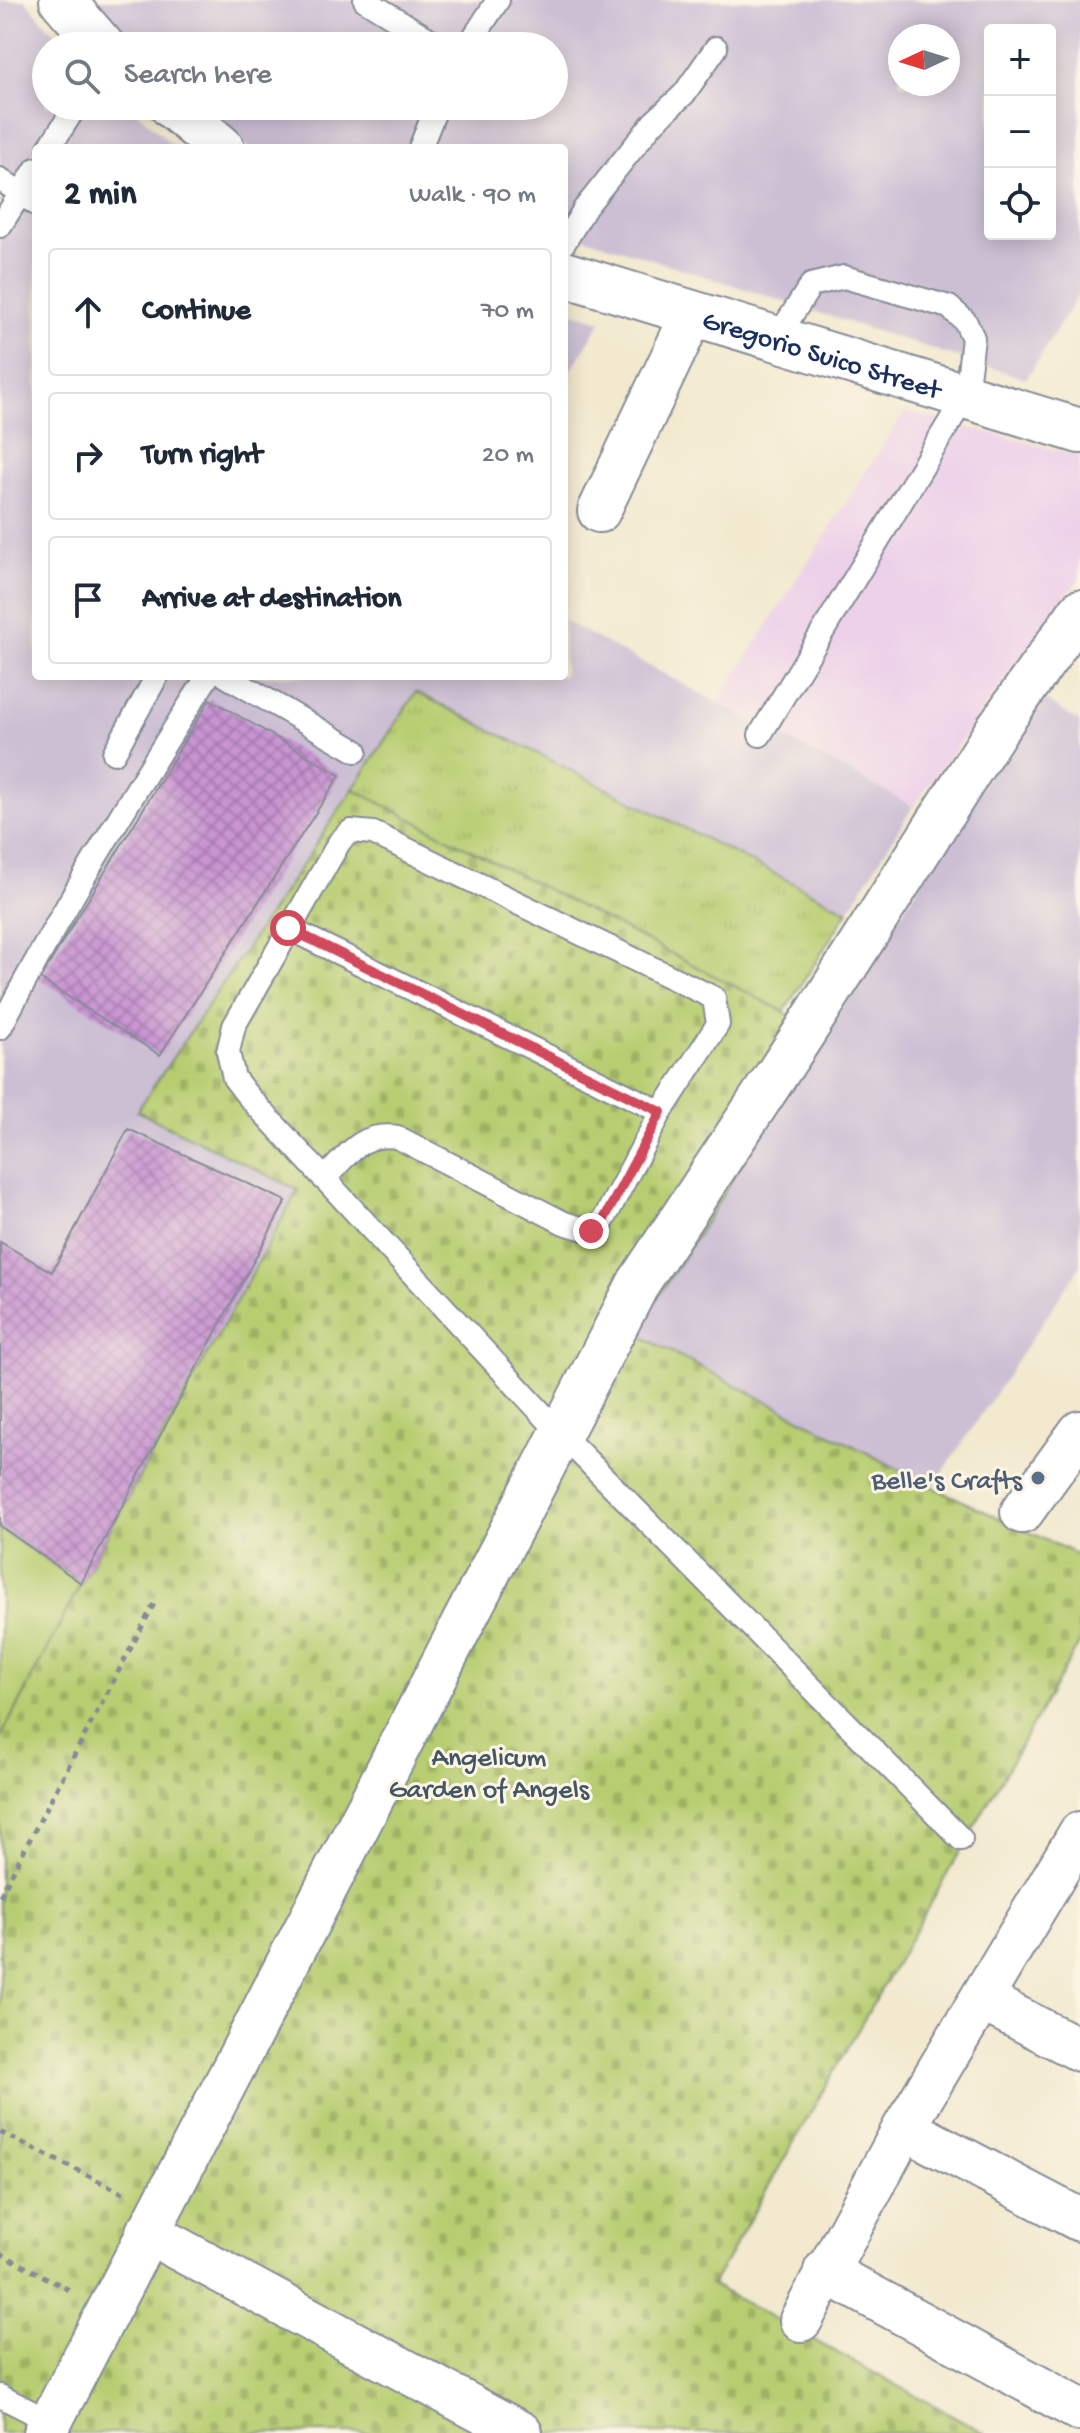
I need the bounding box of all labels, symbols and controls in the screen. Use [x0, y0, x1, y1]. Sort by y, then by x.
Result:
north arrow [888, 24, 960, 96]
map controls [984, 24, 1056, 240]
button: + [984, 24, 1056, 96]
search box [32, 32, 568, 120]
icon: search [60, 54, 104, 98]
text: Search here [124, 59, 272, 94]
button: − [984, 96, 1056, 168]
button: locate [984, 168, 1056, 240]
text: 2 min [64, 176, 136, 216]
text: Walk · 90 m [409, 181, 536, 212]
icon: ahead [66, 290, 110, 334]
text: Continue [142, 295, 251, 330]
text: 70 m [481, 297, 534, 328]
street label: Gregorio Suico Street [698, 305, 947, 409]
icon: right [66, 434, 110, 478]
text: Turn right [142, 439, 262, 474]
text: 20 m [482, 441, 534, 472]
icon: arrive [66, 578, 110, 622]
text: Arrive at destination [142, 583, 402, 618]
route start [270, 910, 306, 946]
route end [573, 1213, 609, 1249]
place label: Belle's Crafts [870, 1466, 1023, 1499]
marker: Belle's Crafts [1029, 1469, 1047, 1487]
park label: Angelicum Garden of Angels [389, 1743, 590, 1808]

